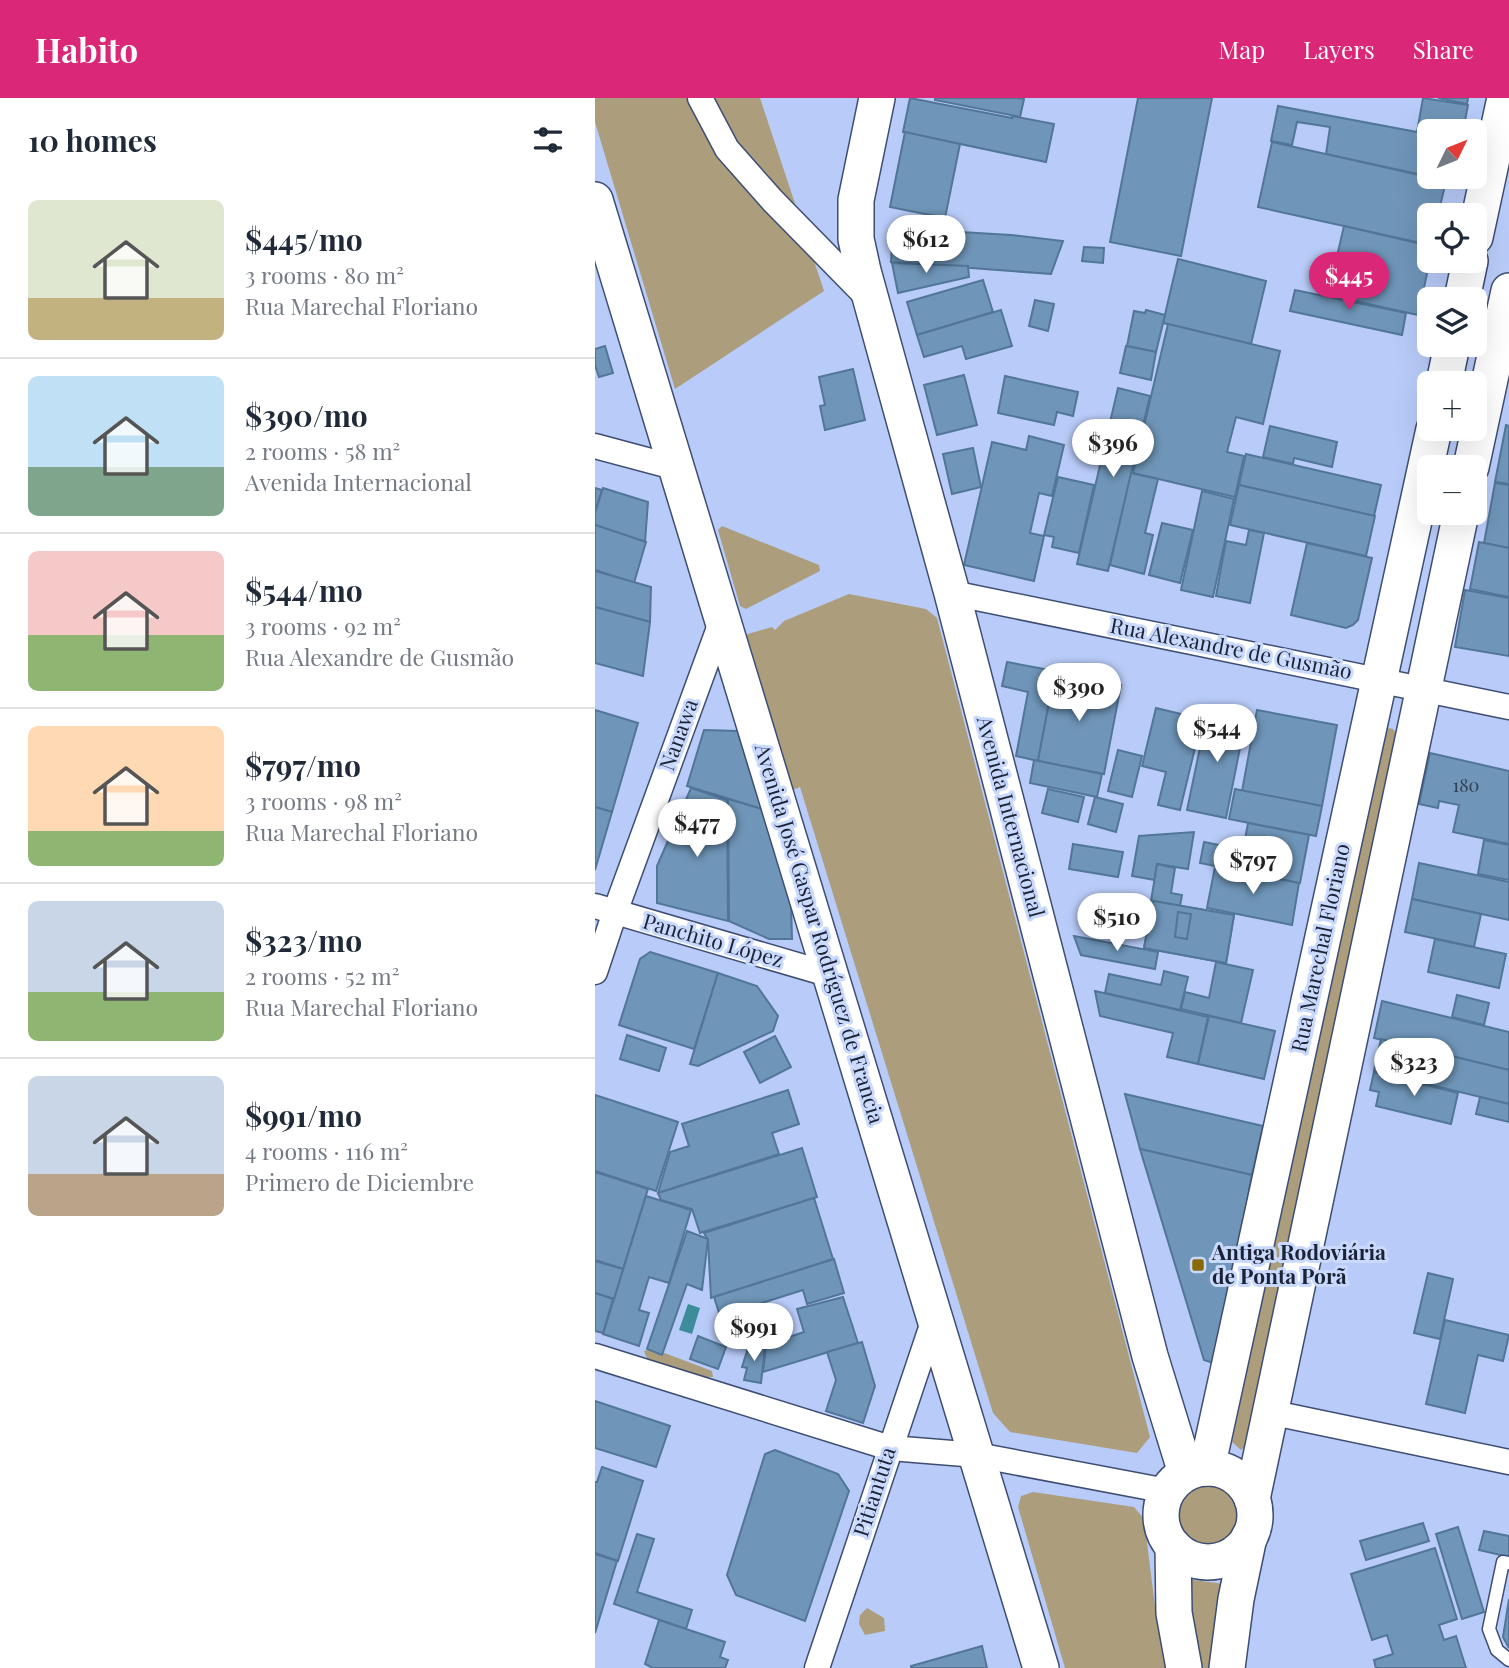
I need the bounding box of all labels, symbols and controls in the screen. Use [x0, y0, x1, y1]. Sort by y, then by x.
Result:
text: Habito [35, 27, 138, 71]
text: Map [1219, 33, 1265, 65]
text: Layers [1303, 33, 1375, 65]
text: Share [1413, 33, 1474, 65]
north arrow [1417, 119, 1487, 189]
map controls [1417, 119, 1487, 525]
text: 10 homes [28, 120, 157, 160]
icon: filters [529, 121, 567, 159]
button: locate [1417, 203, 1487, 273]
pin: $612 [885, 216, 967, 275]
text: $445/mo [245, 219, 363, 259]
text: $612 [903, 222, 949, 253]
icon: home [84, 228, 168, 312]
pin: $445 [1308, 252, 1390, 312]
text: 3 rooms · 80 m² [245, 259, 404, 290]
text: $445 [1325, 259, 1373, 290]
button: layers [1417, 287, 1487, 357]
text: Rua Marechal Floriano [245, 290, 478, 321]
button: + [1417, 371, 1487, 441]
text: $390/mo [245, 395, 368, 435]
icon: home [84, 404, 168, 488]
pin: $396 [1072, 420, 1154, 479]
text: $396 [1088, 426, 1138, 457]
text: 2 rooms · 58 m² [245, 435, 400, 466]
button: − [1417, 455, 1487, 525]
text: Avenida Internacional [245, 466, 472, 497]
text: $544/mo [245, 570, 363, 610]
icon: home [84, 579, 168, 663]
text: 3 rooms · 92 m² [245, 610, 401, 641]
street label: Rua Alexandre de Gusmão [1108, 610, 1355, 684]
text: Rua Alexandre de Gusmão [245, 641, 514, 672]
pin: $390 [1038, 664, 1120, 723]
text: $390 [1053, 670, 1105, 701]
street label: Nanawa [651, 694, 703, 774]
pin: $544 [1176, 704, 1258, 764]
text: $544 [1193, 711, 1241, 742]
street label: Avenida Internacional [971, 712, 1052, 920]
street label: Avenida José Gaspar Rodríguez de Francia [749, 739, 892, 1127]
text: $797/mo [245, 745, 361, 785]
icon: home [84, 754, 168, 838]
house number: 180 [1453, 773, 1479, 797]
text: 3 rooms · 98 m² [245, 785, 402, 816]
pin: $477 [656, 800, 738, 859]
text: $477 [674, 806, 720, 837]
text: Rua Marechal Floriano [245, 816, 478, 847]
pin: $797 [1212, 836, 1294, 896]
street label: Rua Marechal Floriano [1283, 841, 1355, 1055]
text: $797 [1230, 843, 1276, 874]
pin: $510 [1076, 894, 1158, 953]
text: $510 [1093, 900, 1141, 931]
street label: Panchito López [640, 906, 787, 972]
text: $323/mo [245, 920, 362, 960]
icon: home [84, 929, 168, 1013]
text: 2 rooms · 52 m² [245, 960, 399, 991]
text: Rua Marechal Floriano [245, 991, 478, 1022]
pin: $323 [1373, 1038, 1455, 1098]
text: $323 [1390, 1045, 1438, 1076]
text: $991/mo [245, 1095, 362, 1135]
icon: home [84, 1104, 168, 1188]
text: 4 rooms · 116 m² [245, 1135, 408, 1166]
text: Primero de Diciembre [245, 1166, 474, 1197]
place label: Antiga Rodoviária de Ponta Porã [1211, 1237, 1386, 1289]
marker: Antiga Rodoviária de Ponta Porã [1190, 1257, 1206, 1273]
pin: $991 [713, 1304, 795, 1363]
text: $991 [730, 1310, 778, 1341]
street label: Pitiantuta [845, 1443, 901, 1540]

